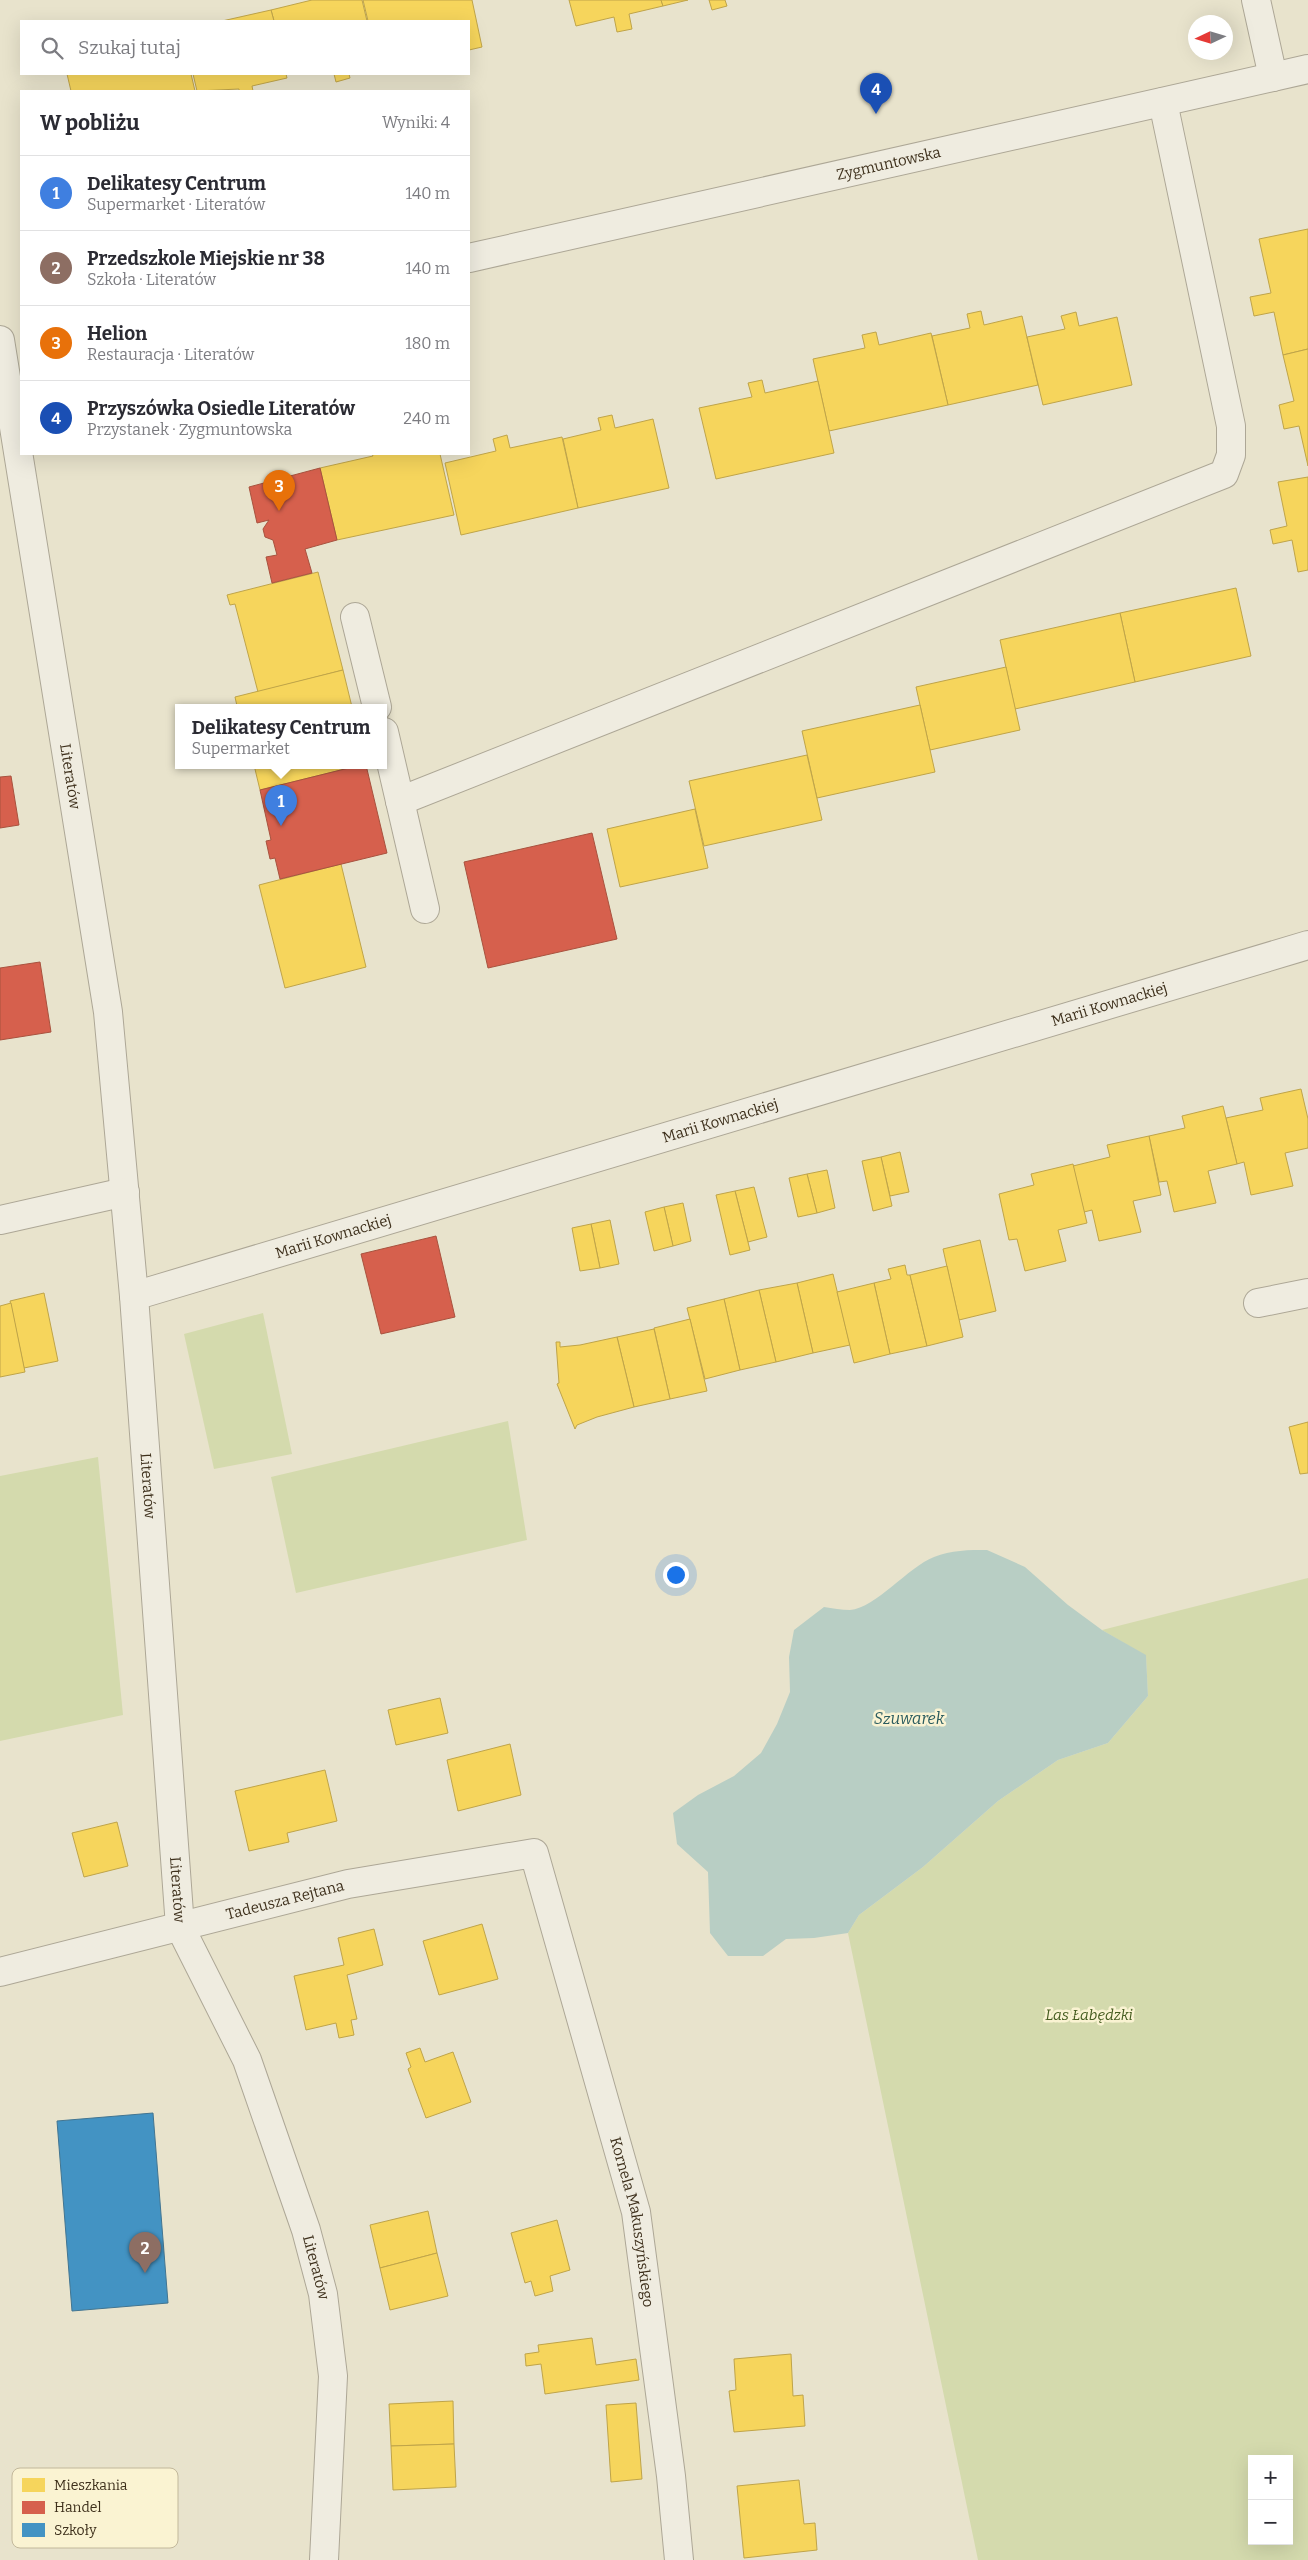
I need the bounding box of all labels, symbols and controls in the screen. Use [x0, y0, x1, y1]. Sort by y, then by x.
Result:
north arrow [1188, 15, 1233, 60]
search box [20, 20, 470, 75]
icon: search [38, 34, 66, 62]
text: Szukaj tutaj [78, 36, 181, 59]
pin: 4 [860, 73, 892, 114]
text: W pobliżu [40, 110, 140, 136]
text: Wyniki: 4 [382, 113, 450, 132]
street label: Zygmuntowska [835, 143, 942, 184]
text: Delikatesy Centrum [87, 172, 266, 195]
text: 1 [53, 184, 59, 203]
text: 140 m [405, 184, 450, 203]
text: Supermarket · Literatów [87, 195, 265, 214]
text: Przedszkole Miejskie nr 38 [87, 247, 325, 270]
text: 2 [51, 259, 61, 278]
text: 140 m [405, 259, 450, 278]
text: Szkoła · Literatów [87, 270, 216, 289]
text: Helion [87, 322, 147, 345]
text: 3 [51, 334, 61, 353]
text: 180 m [405, 334, 450, 353]
text: Restauracja · Literatów [87, 345, 254, 364]
text: Przyszówka Osiedle Literatów [87, 397, 355, 420]
text: 4 [51, 409, 61, 428]
text: 240 m [403, 409, 450, 428]
text: Przystanek · Zygmuntowska [87, 420, 292, 439]
pin: 3 [263, 470, 295, 511]
popup [175, 704, 387, 769]
text: Delikatesy Centrum [192, 716, 370, 739]
text: Supermarket [192, 739, 290, 758]
street label: Literatów [56, 742, 84, 811]
pin: 1 [265, 785, 297, 826]
street label: Marii Kownackiej [1049, 979, 1169, 1030]
street label: Marii Kownackiej [660, 1095, 780, 1146]
street label: Marii Kownackiej [273, 1211, 393, 1262]
street label: Literatów [136, 1452, 159, 1520]
your location [663, 1562, 689, 1588]
water label: Szuwarek [874, 1709, 945, 1728]
street label: Literatów [166, 1856, 189, 1924]
street label: Tadeusza Rejtana [224, 1876, 346, 1923]
park label: Las Łabędzki [1045, 2006, 1133, 2024]
street label: Kornela Makuszyńskiego [606, 2135, 658, 2308]
pin: 2 [129, 2232, 161, 2273]
street label: Literatów [299, 2233, 333, 2302]
map controls [1248, 2455, 1293, 2545]
button: + [1248, 2455, 1293, 2500]
legend [12, 2468, 178, 2548]
text: Mieszkania [54, 2477, 128, 2494]
text: Handel [54, 2499, 101, 2516]
button: − [1248, 2500, 1293, 2545]
text: Szkoły [54, 2522, 97, 2539]

